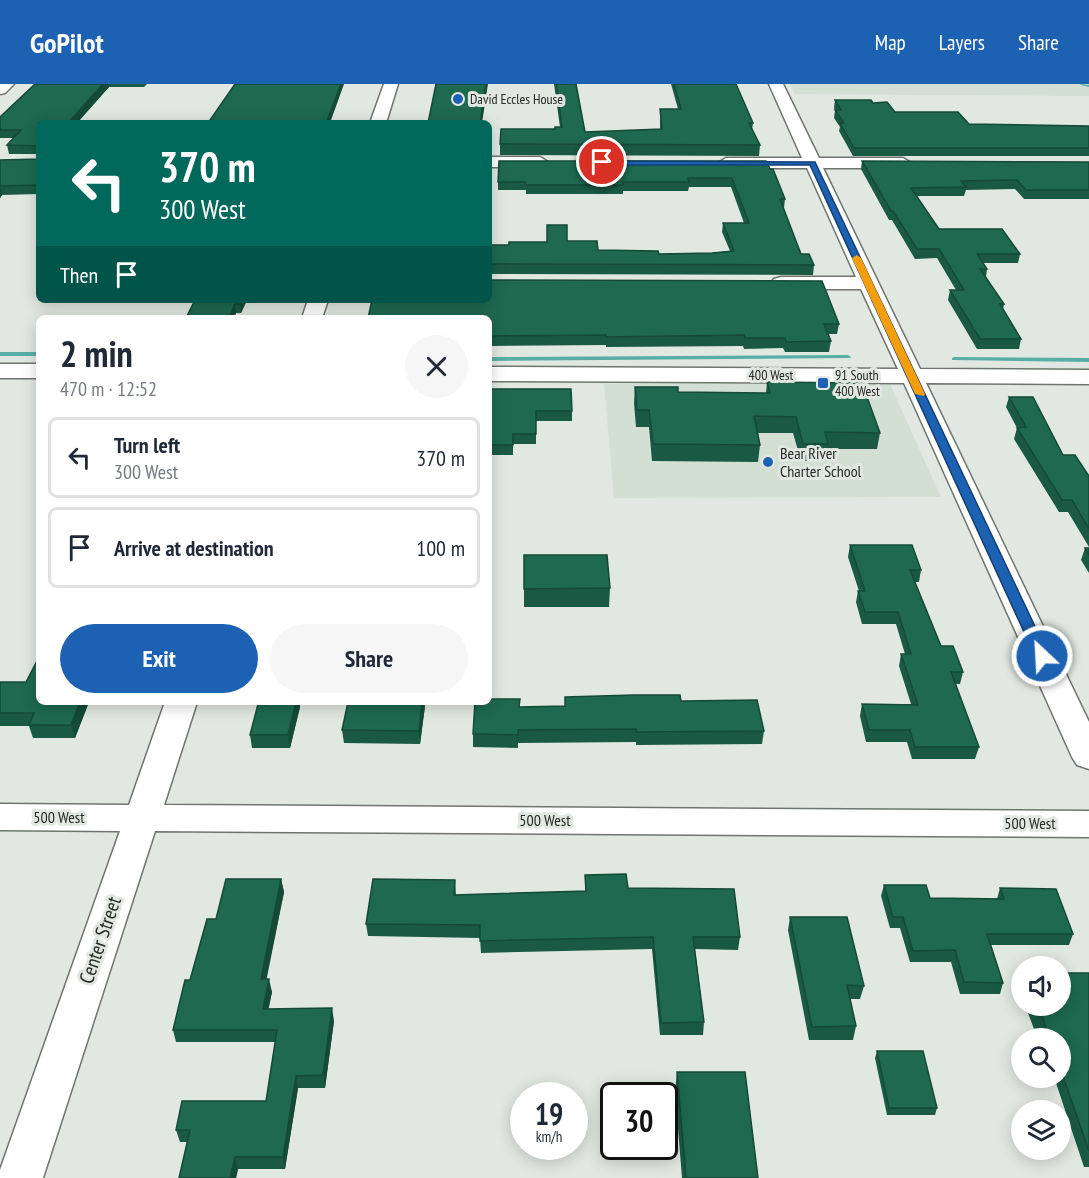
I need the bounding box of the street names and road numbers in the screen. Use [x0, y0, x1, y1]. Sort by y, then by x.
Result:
street label: 400 West [749, 366, 794, 384]
street label: 500 West [33, 807, 85, 827]
street label: 500 West [519, 810, 571, 830]
street label: 500 West [1004, 813, 1056, 833]
street label: Center Street [73, 893, 127, 987]

